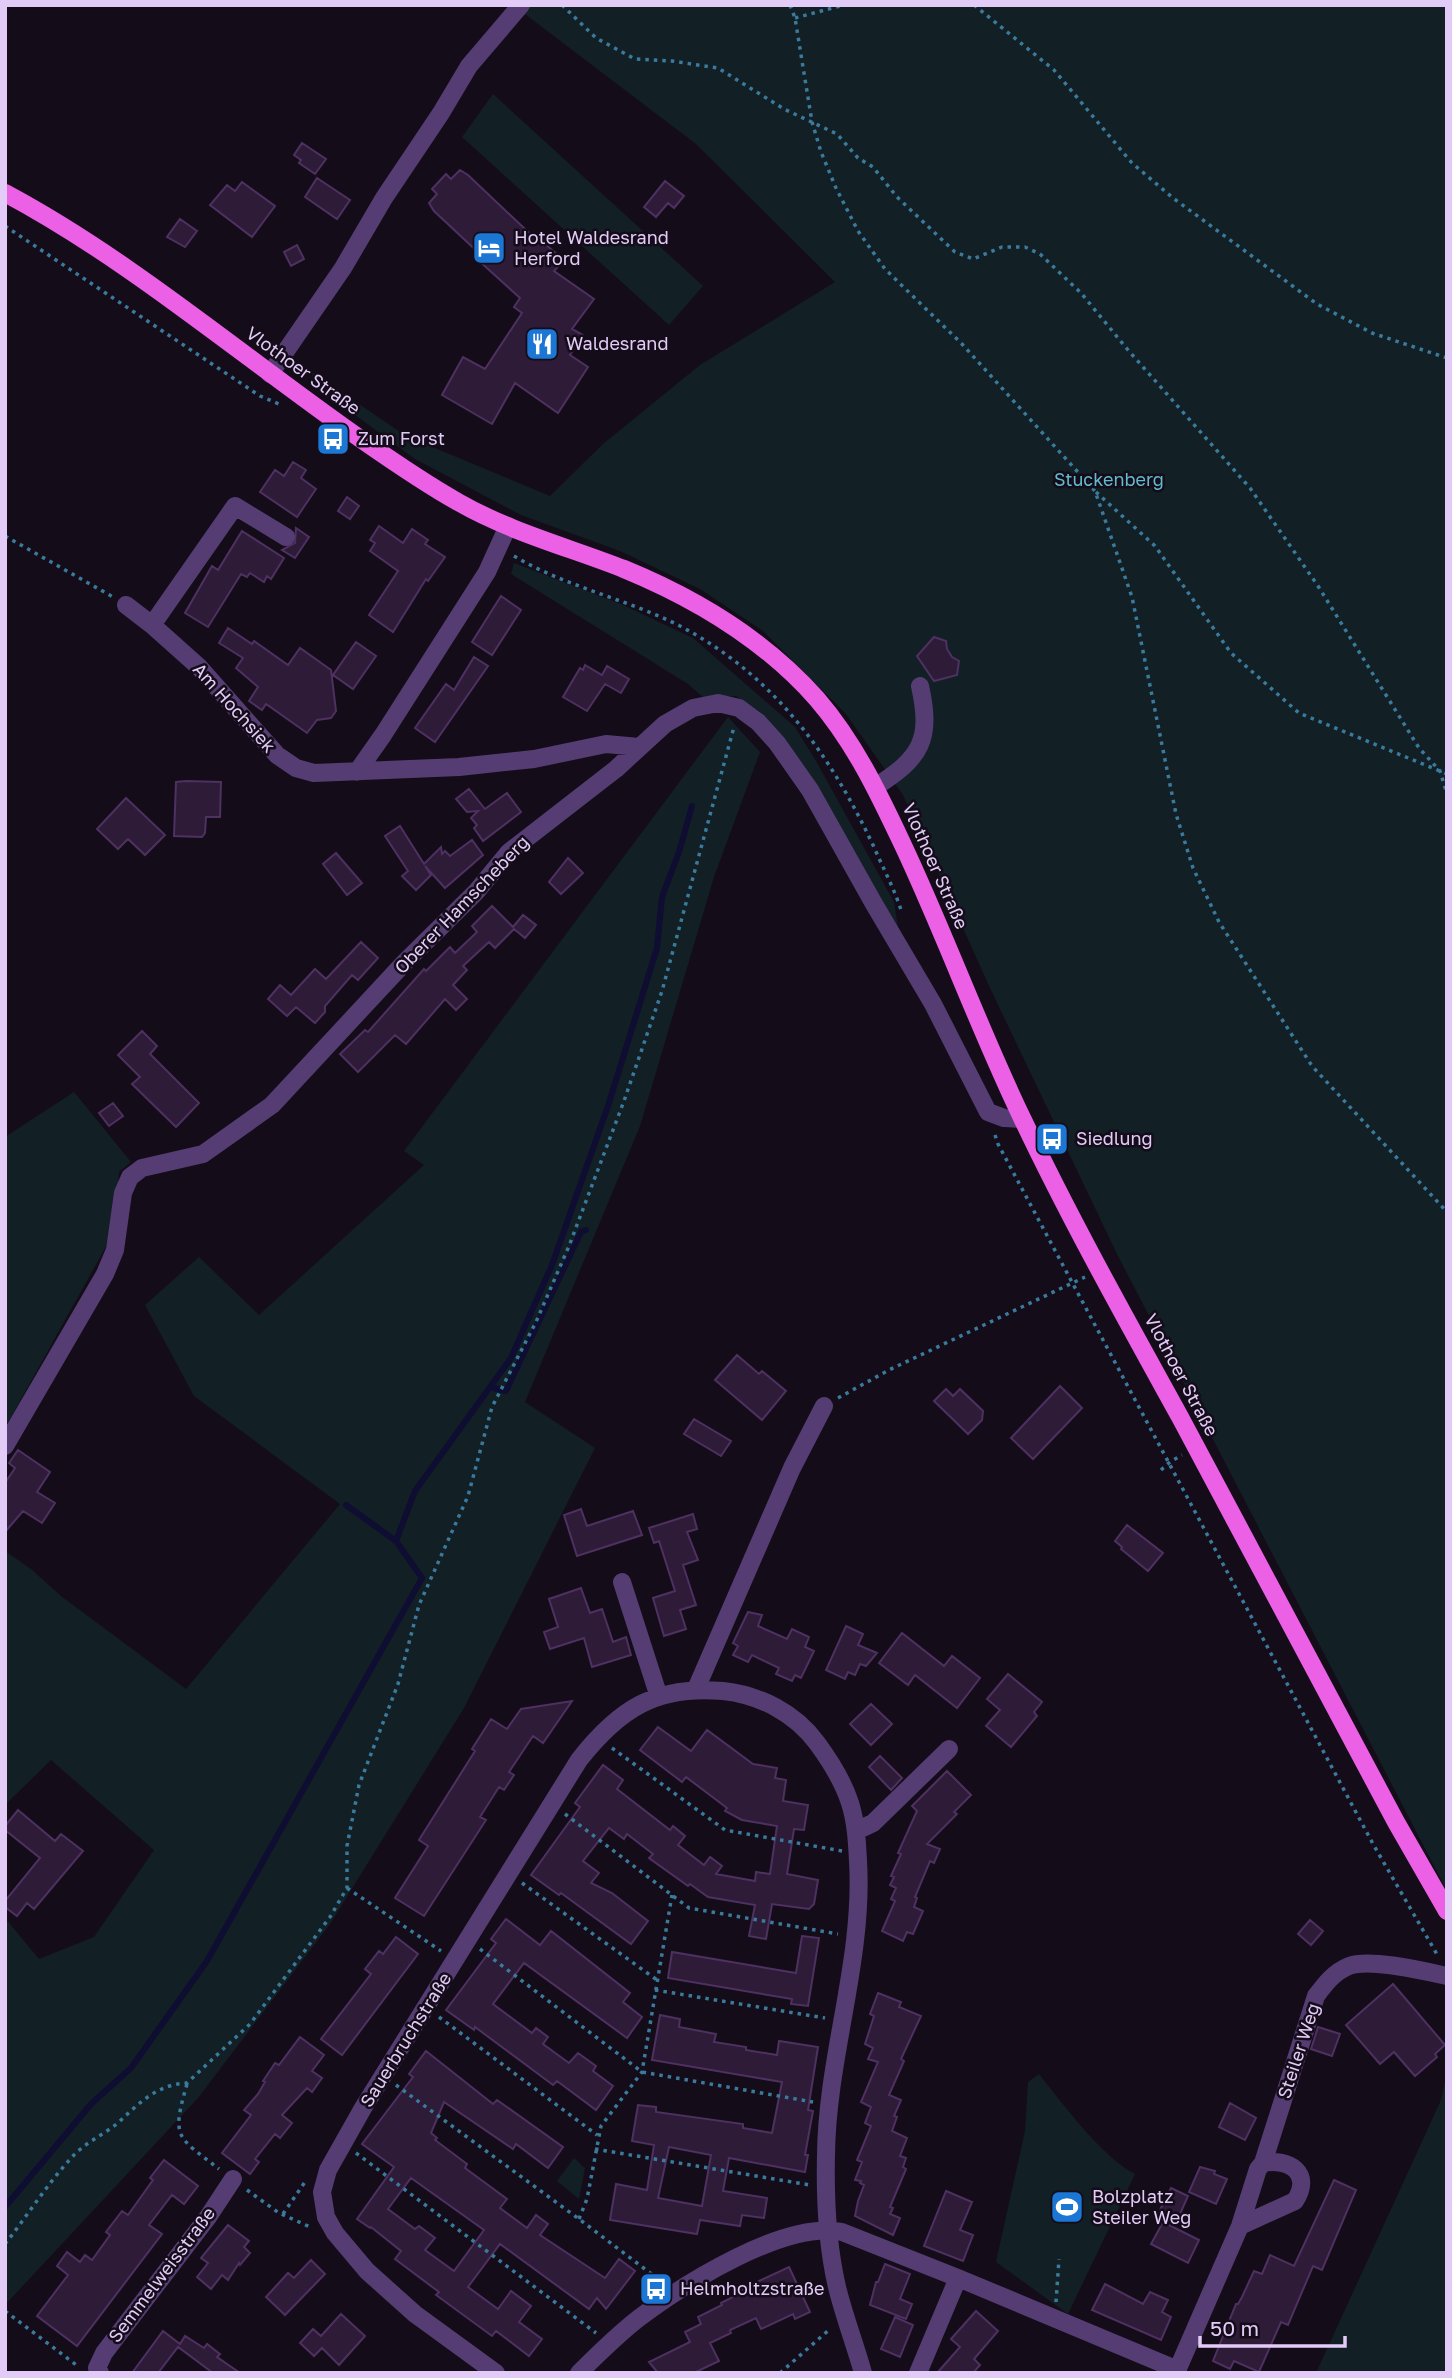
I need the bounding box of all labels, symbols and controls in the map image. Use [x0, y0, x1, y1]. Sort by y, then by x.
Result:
place label: Hotel Waldesrand Herford [514, 226, 669, 269]
hotel icon: Hotel Waldesrand Herford [470, 229, 508, 267]
street label: Vlothoer Straße [242, 321, 365, 419]
restaurant icon: Waldesrand [523, 325, 561, 363]
place label: Waldesrand [566, 332, 669, 354]
bus stop icon: Zum Forst [314, 420, 352, 458]
place label: Zum Forst [358, 427, 445, 449]
park label: Stuckenberg [1054, 468, 1164, 490]
street label: Am Hochsiek [189, 658, 281, 757]
street label: Vlothoer Straße [898, 799, 974, 932]
street label: Oberer Hamscheberg [390, 831, 533, 978]
bus stop icon: Siedlung [1033, 1120, 1071, 1158]
place label: Siedlung [1076, 1127, 1153, 1149]
street label: Vlothoer Straße [1140, 1309, 1223, 1440]
street label: Sauerbruchstraße [355, 1968, 455, 2111]
street label: Steiler Weg [1272, 2000, 1324, 2101]
place label: Bolzplatz Steiler Weg [1092, 2185, 1191, 2228]
sports icon: Bolzplatz Steiler Weg [1048, 2188, 1086, 2226]
street label: Semmelweisstraße [103, 2202, 219, 2346]
bus stop icon: Helmholtzstraße [637, 2270, 675, 2308]
place label: Helmholtzstraße [680, 2277, 824, 2299]
scale bar [1200, 2304, 1345, 2348]
text: 50 m [1210, 2315, 1259, 2341]

